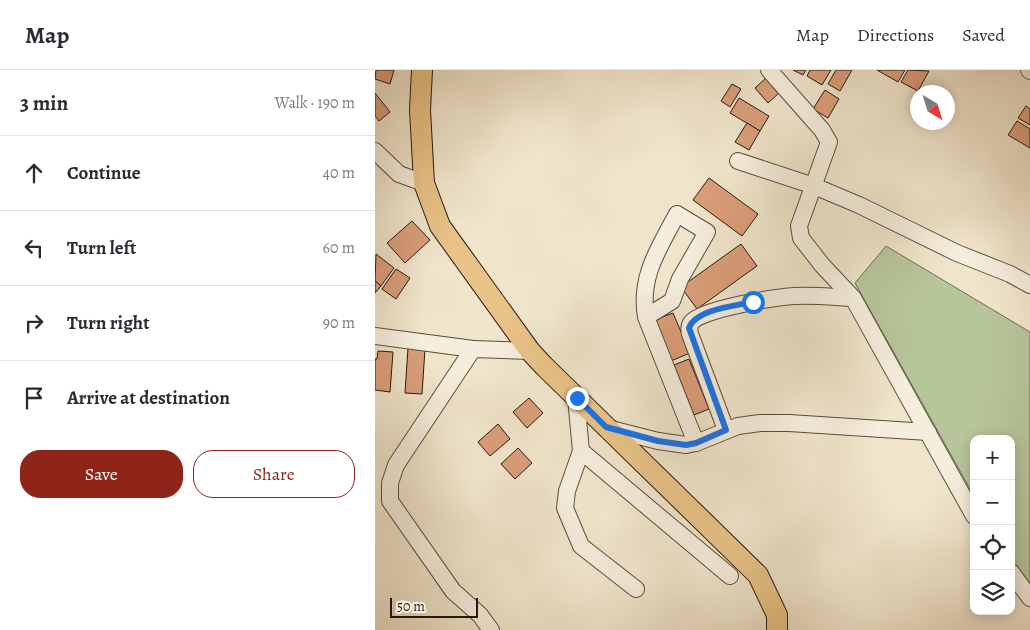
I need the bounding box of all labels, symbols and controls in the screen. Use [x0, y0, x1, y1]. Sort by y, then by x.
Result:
text: Map [25, 19, 69, 51]
text: Map [796, 23, 829, 47]
text: Directions [857, 23, 934, 47]
text: Saved [962, 23, 1005, 47]
north arrow [910, 85, 955, 130]
text: 3 min [20, 89, 68, 117]
text: Walk · 190 m [275, 92, 355, 114]
icon: ahead [20, 159, 48, 187]
text: Continue [67, 160, 141, 186]
text: 40 m [323, 162, 355, 184]
icon: left [20, 234, 48, 262]
text: Turn left [67, 235, 136, 261]
text: 60 m [323, 237, 355, 259]
route start [742, 291, 765, 314]
icon: right [20, 309, 48, 337]
text: Turn right [67, 310, 149, 336]
text: 90 m [323, 312, 355, 334]
icon: arrive [20, 384, 48, 412]
text: Arrive at destination [67, 385, 230, 411]
route end [566, 387, 589, 410]
map controls [970, 435, 1015, 615]
button: + [970, 435, 1015, 480]
button: Save [20, 450, 183, 498]
button: Share [193, 450, 355, 498]
button: − [970, 480, 1015, 525]
button: locate [970, 525, 1015, 570]
button: layers [970, 570, 1015, 615]
scale bar [390, 595, 477, 618]
text: 50 m [397, 597, 425, 616]

